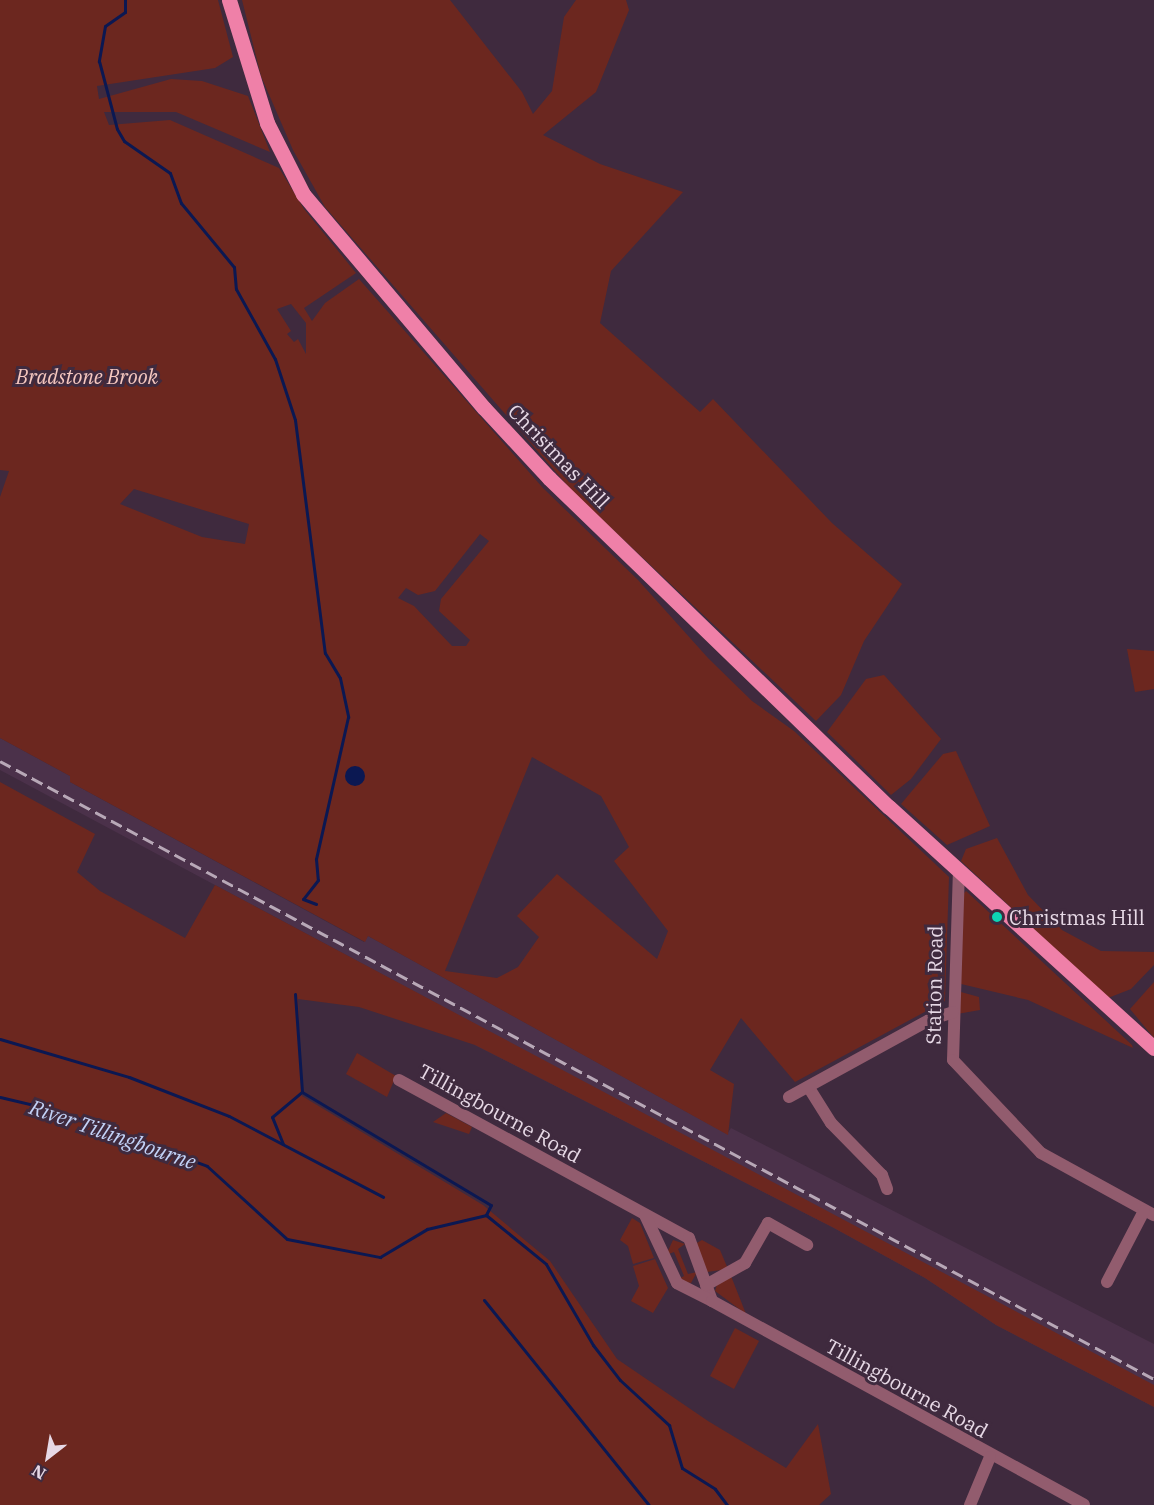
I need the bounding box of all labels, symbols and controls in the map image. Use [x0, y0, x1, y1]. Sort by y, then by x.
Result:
park label: Bradstone Brook [16, 364, 158, 388]
street label: Christmas Hill [503, 399, 615, 513]
place label: Christmas Hill [1009, 905, 1145, 929]
marker: Christmas Hill [990, 910, 1004, 924]
street label: Station Road [921, 925, 947, 1045]
street label: Tillingbourne Road [415, 1058, 585, 1168]
water label: River Tillingbourne [27, 1094, 199, 1174]
street label: Tillingbourne Road [822, 1333, 992, 1443]
north arrow [18, 1427, 78, 1487]
text: N [28, 1461, 49, 1484]

